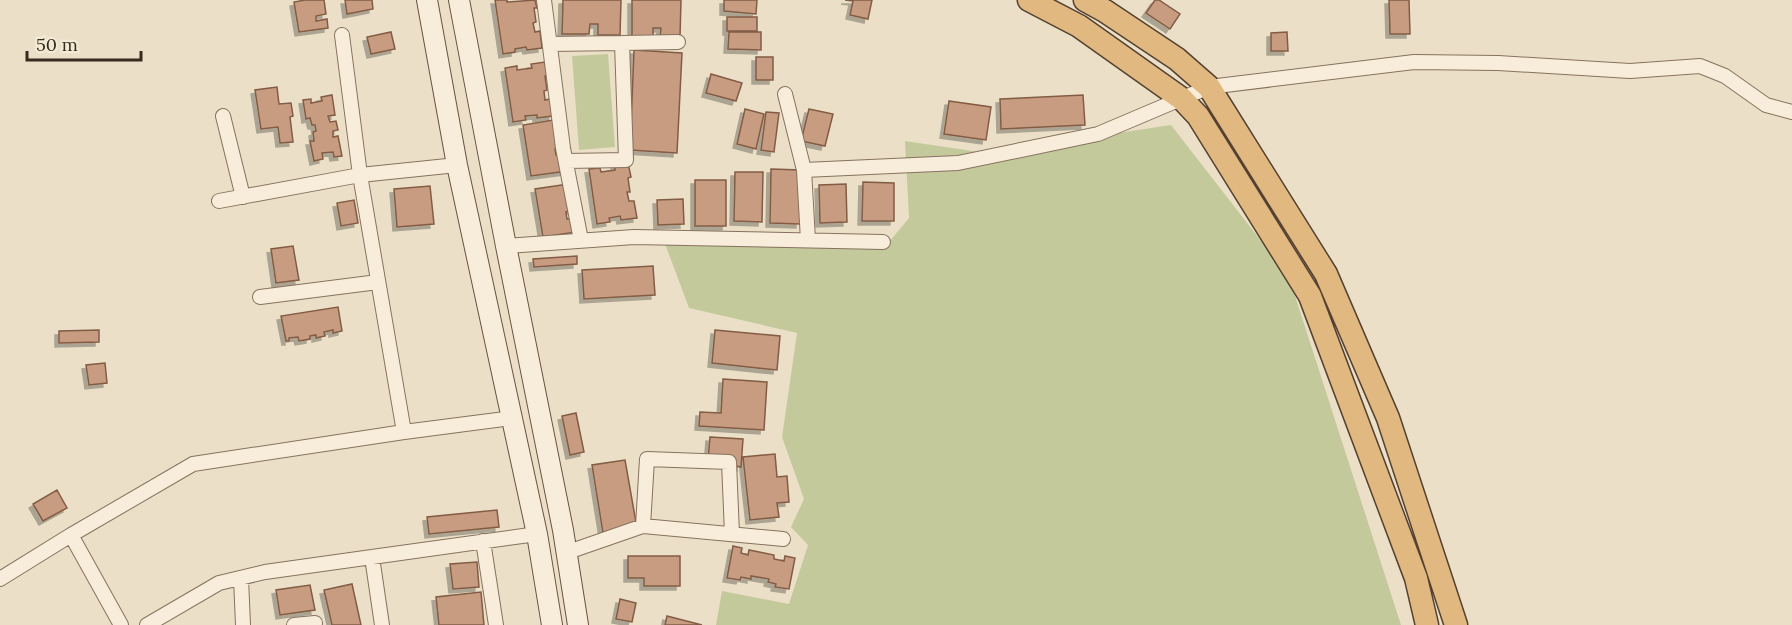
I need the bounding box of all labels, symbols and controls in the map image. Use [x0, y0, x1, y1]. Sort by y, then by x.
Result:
scale bar [27, 24, 141, 62]
text: 50 m [36, 33, 78, 56]

